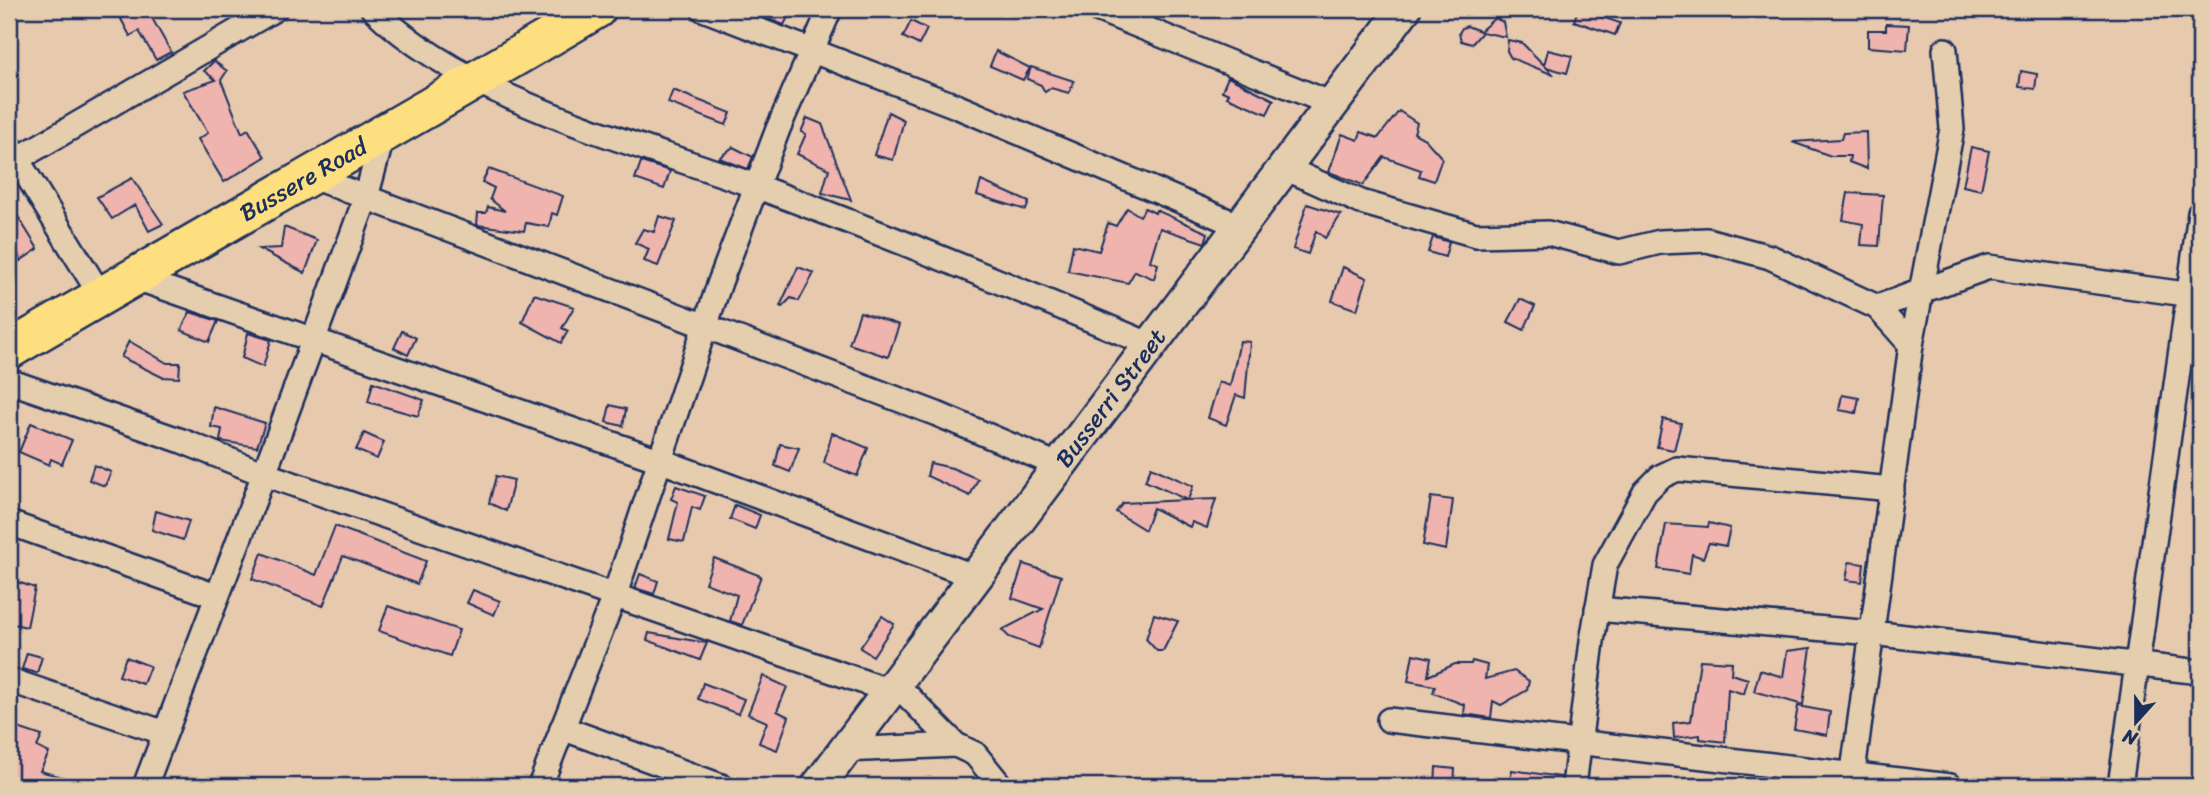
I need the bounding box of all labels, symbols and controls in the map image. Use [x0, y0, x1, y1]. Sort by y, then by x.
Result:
street label: Bussere Road [231, 125, 377, 233]
street label: Busserri Street [1044, 319, 1177, 477]
north arrow [2100, 686, 2170, 756]
text: N [2117, 719, 2143, 756]

